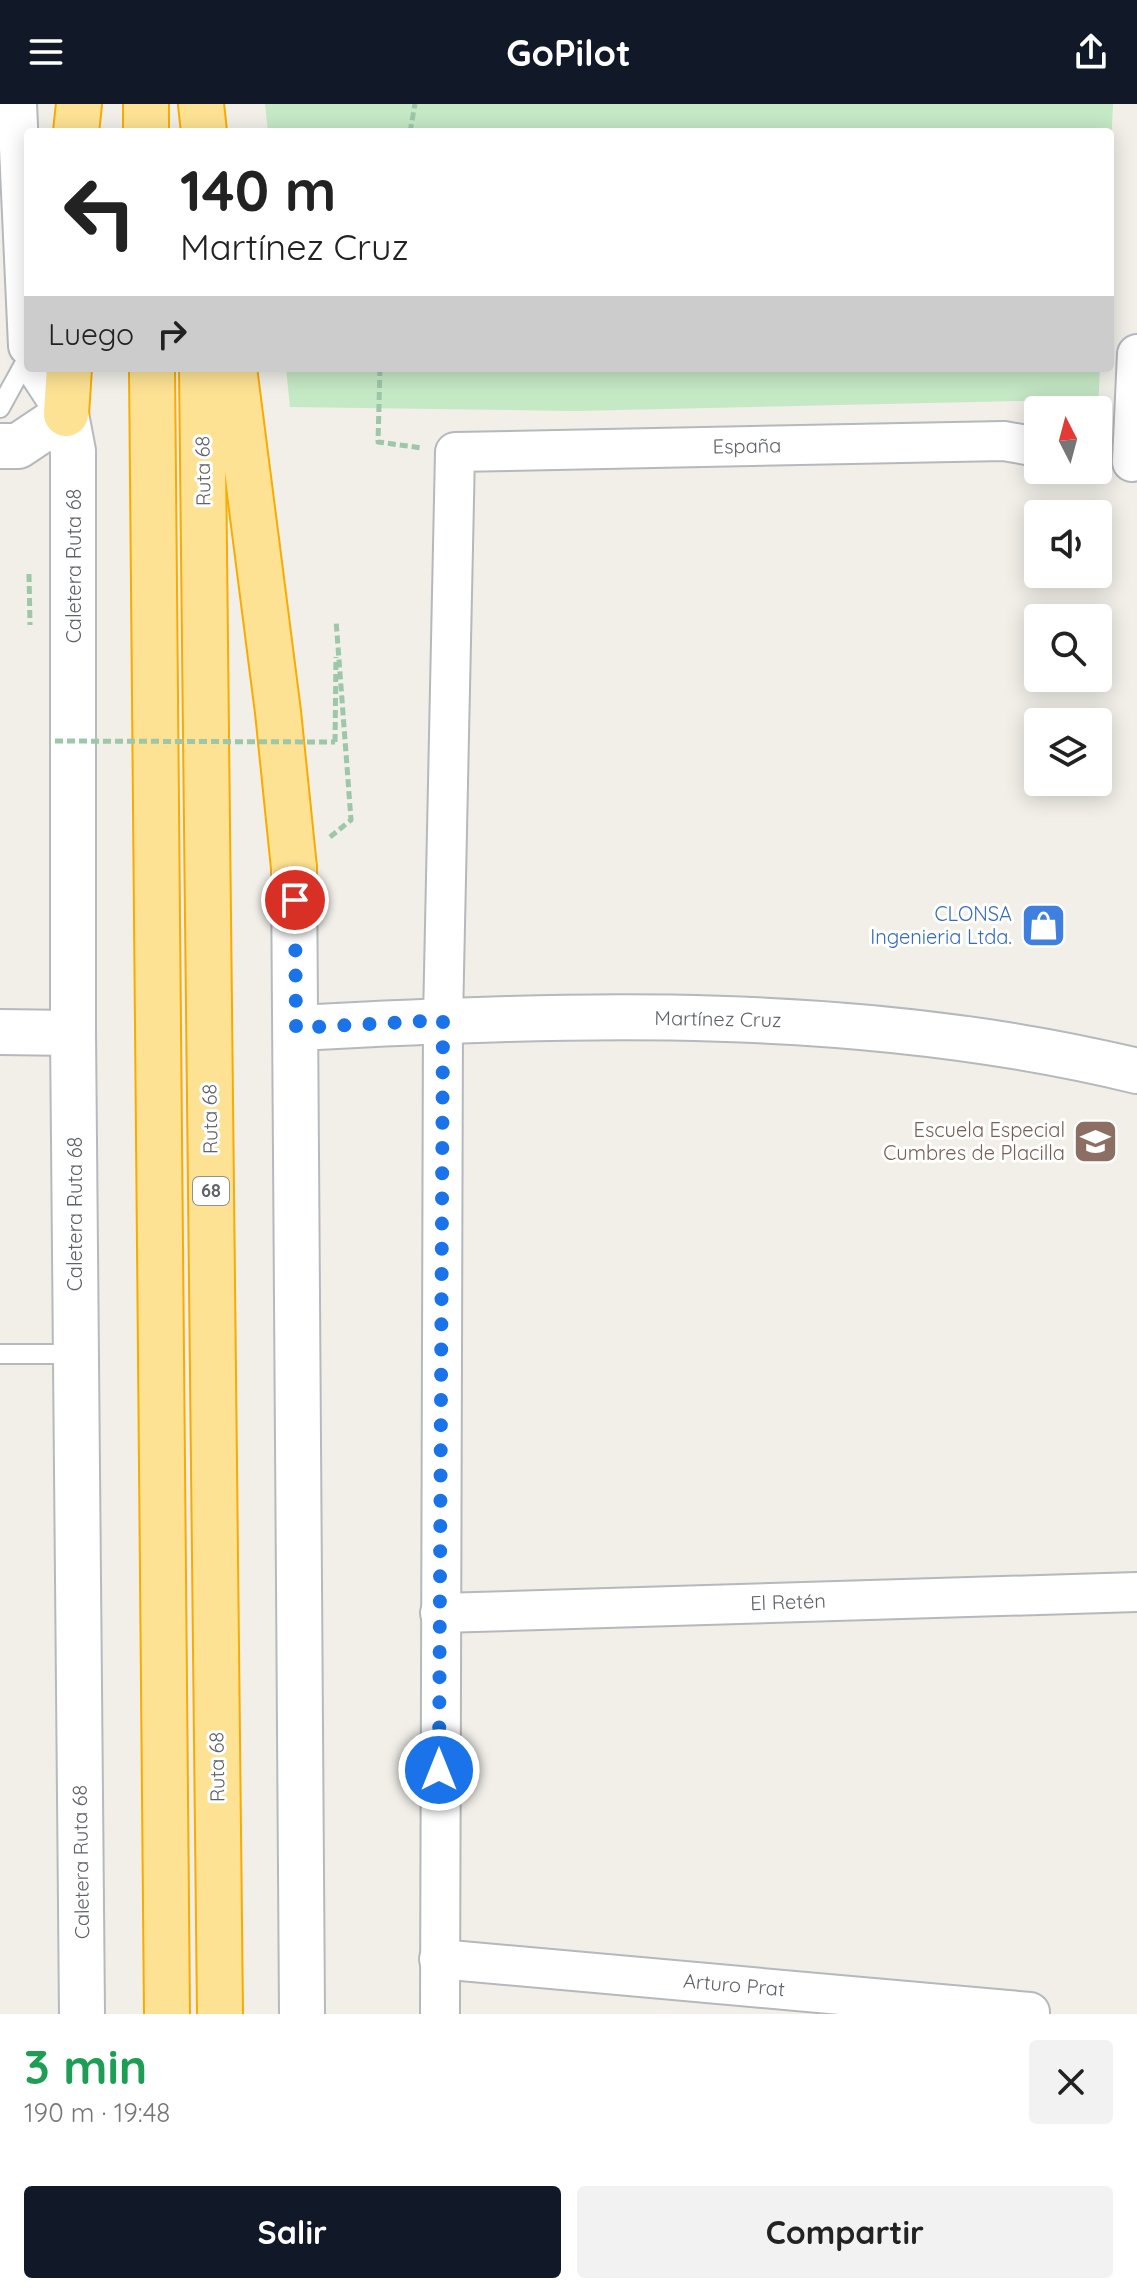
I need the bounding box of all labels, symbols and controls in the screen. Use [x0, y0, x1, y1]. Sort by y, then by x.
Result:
icon: menu [24, 30, 68, 74]
text: GoPilot [506, 30, 631, 75]
icon: share [1069, 30, 1113, 74]
text: 140 m [180, 155, 336, 225]
icon: left [48, 160, 152, 264]
text: Martínez Cruz [180, 224, 409, 269]
icon: right [150, 312, 194, 356]
text: Luego [48, 315, 134, 353]
north arrow [1024, 396, 1112, 484]
map controls [1024, 396, 1112, 796]
street label: España [712, 432, 782, 459]
street label: Ruta 68 [189, 436, 216, 506]
street label: Caletera Ruta 68 [61, 489, 86, 643]
button: sound [1024, 500, 1112, 588]
button: search [1024, 604, 1112, 692]
button: layers [1024, 708, 1112, 796]
pin [261, 866, 329, 934]
icon: arrive [273, 878, 317, 922]
place label: CLONSA Ingenieria Ltda. [870, 901, 1012, 949]
shop icon: CLONSA Ingenieria Ltda. [1019, 901, 1067, 949]
street label: Martínez Cruz [654, 1005, 782, 1032]
street label: Ruta 68 [196, 1084, 223, 1154]
place label: Escuela Especial Cumbres de Placilla [883, 1117, 1065, 1165]
school or university icon: Escuela Especial Cumbres de Placilla [1072, 1118, 1120, 1166]
street label: Caletera Ruta 68 [62, 1137, 87, 1291]
road number: 68 [193, 1177, 229, 1205]
street label: El Retén [750, 1588, 826, 1615]
position arrow [397, 1728, 481, 1812]
street label: Ruta 68 [203, 1732, 230, 1802]
street label: Caletera Ruta 68 [67, 1785, 94, 1939]
street label: Arturo Prat [682, 1968, 786, 2001]
text: 3 min [24, 2036, 147, 2096]
button: close [1029, 2040, 1113, 2124]
text: 190 m · 19:48 [24, 2096, 170, 2129]
button: Salir [24, 2186, 561, 2278]
button: Compartir [577, 2186, 1113, 2278]

